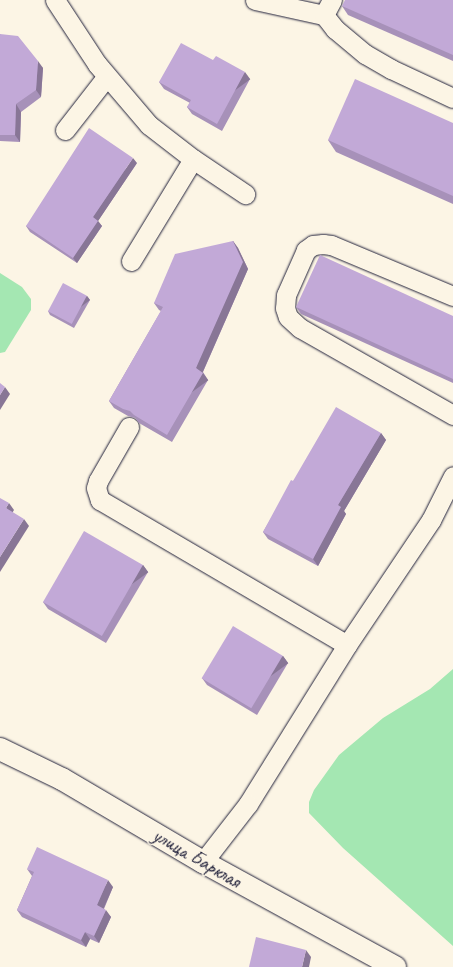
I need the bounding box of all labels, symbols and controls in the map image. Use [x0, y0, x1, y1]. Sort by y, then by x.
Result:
street label: улица Барклая [148, 823, 246, 893]

